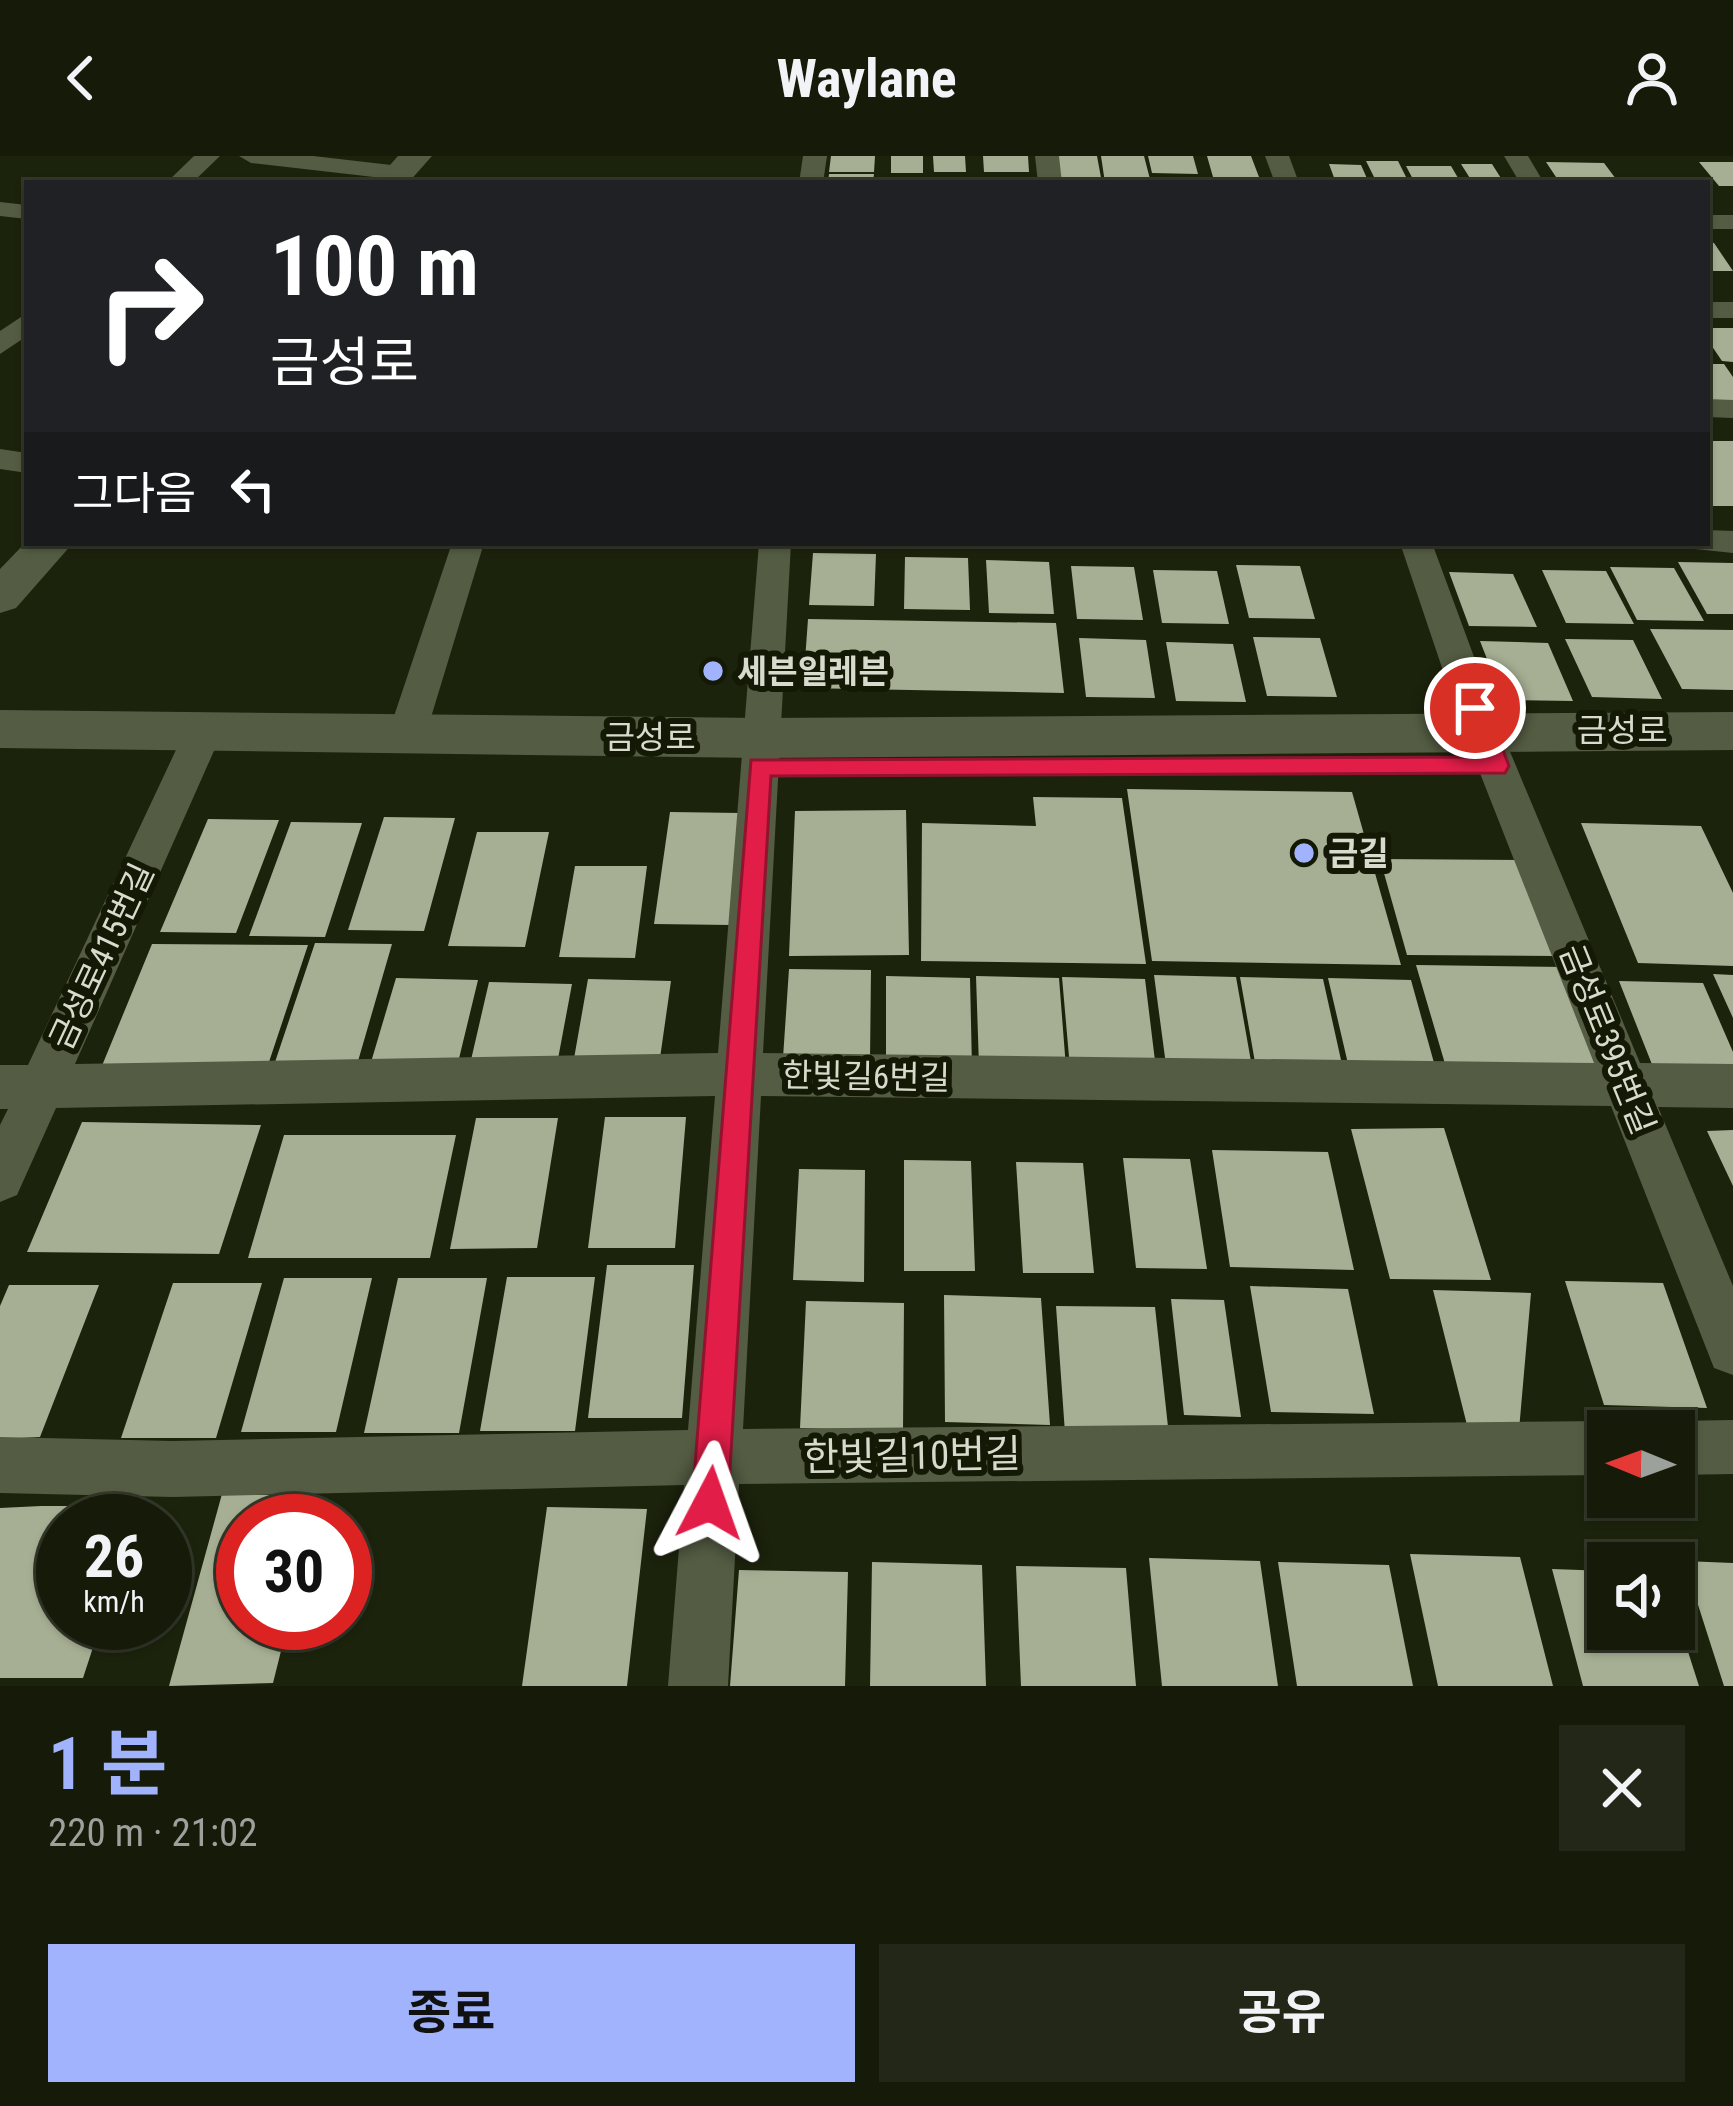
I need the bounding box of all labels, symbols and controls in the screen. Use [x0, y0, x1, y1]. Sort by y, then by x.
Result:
icon: back [48, 45, 114, 111]
icon: person [1619, 45, 1685, 111]
text: Waylane [776, 47, 957, 110]
text: 100 m [270, 217, 479, 316]
icon: right [72, 228, 228, 384]
text: 금성로 [270, 331, 419, 394]
icon: left [220, 456, 286, 522]
text: 그다음 [72, 467, 196, 520]
place label: 세븐일레븐 [737, 652, 889, 691]
pin [1424, 657, 1526, 759]
marker: 세븐일레븐 [700, 658, 726, 684]
icon: arrive [1442, 675, 1508, 741]
street label: 금성로 [1576, 711, 1668, 750]
street label: 금성로 [604, 718, 696, 757]
place label: 금길 [1328, 834, 1389, 873]
marker: 금길 [1291, 840, 1317, 866]
street label: 금성로415번길 [41, 857, 162, 1055]
street label: 금성로395번길 [1552, 939, 1663, 1140]
street label: 한빛길6번길 [782, 1056, 950, 1097]
north arrow [1587, 1410, 1695, 1518]
map controls [1587, 1410, 1695, 1650]
street label: 한빛길10번길 [803, 1431, 1021, 1481]
position arrow [647, 1440, 773, 1566]
speed limit sign: 30 [216, 1494, 372, 1650]
text: 26 [84, 1521, 144, 1592]
button: sound [1587, 1542, 1695, 1650]
text: km/h [83, 1584, 145, 1619]
text: 1 분 [48, 1722, 167, 1807]
button: close [1559, 1725, 1685, 1851]
text: 220 m · 21:02 [48, 1810, 258, 1856]
button: 종료 [48, 1944, 855, 2082]
button: 공유 [879, 1944, 1685, 2082]

